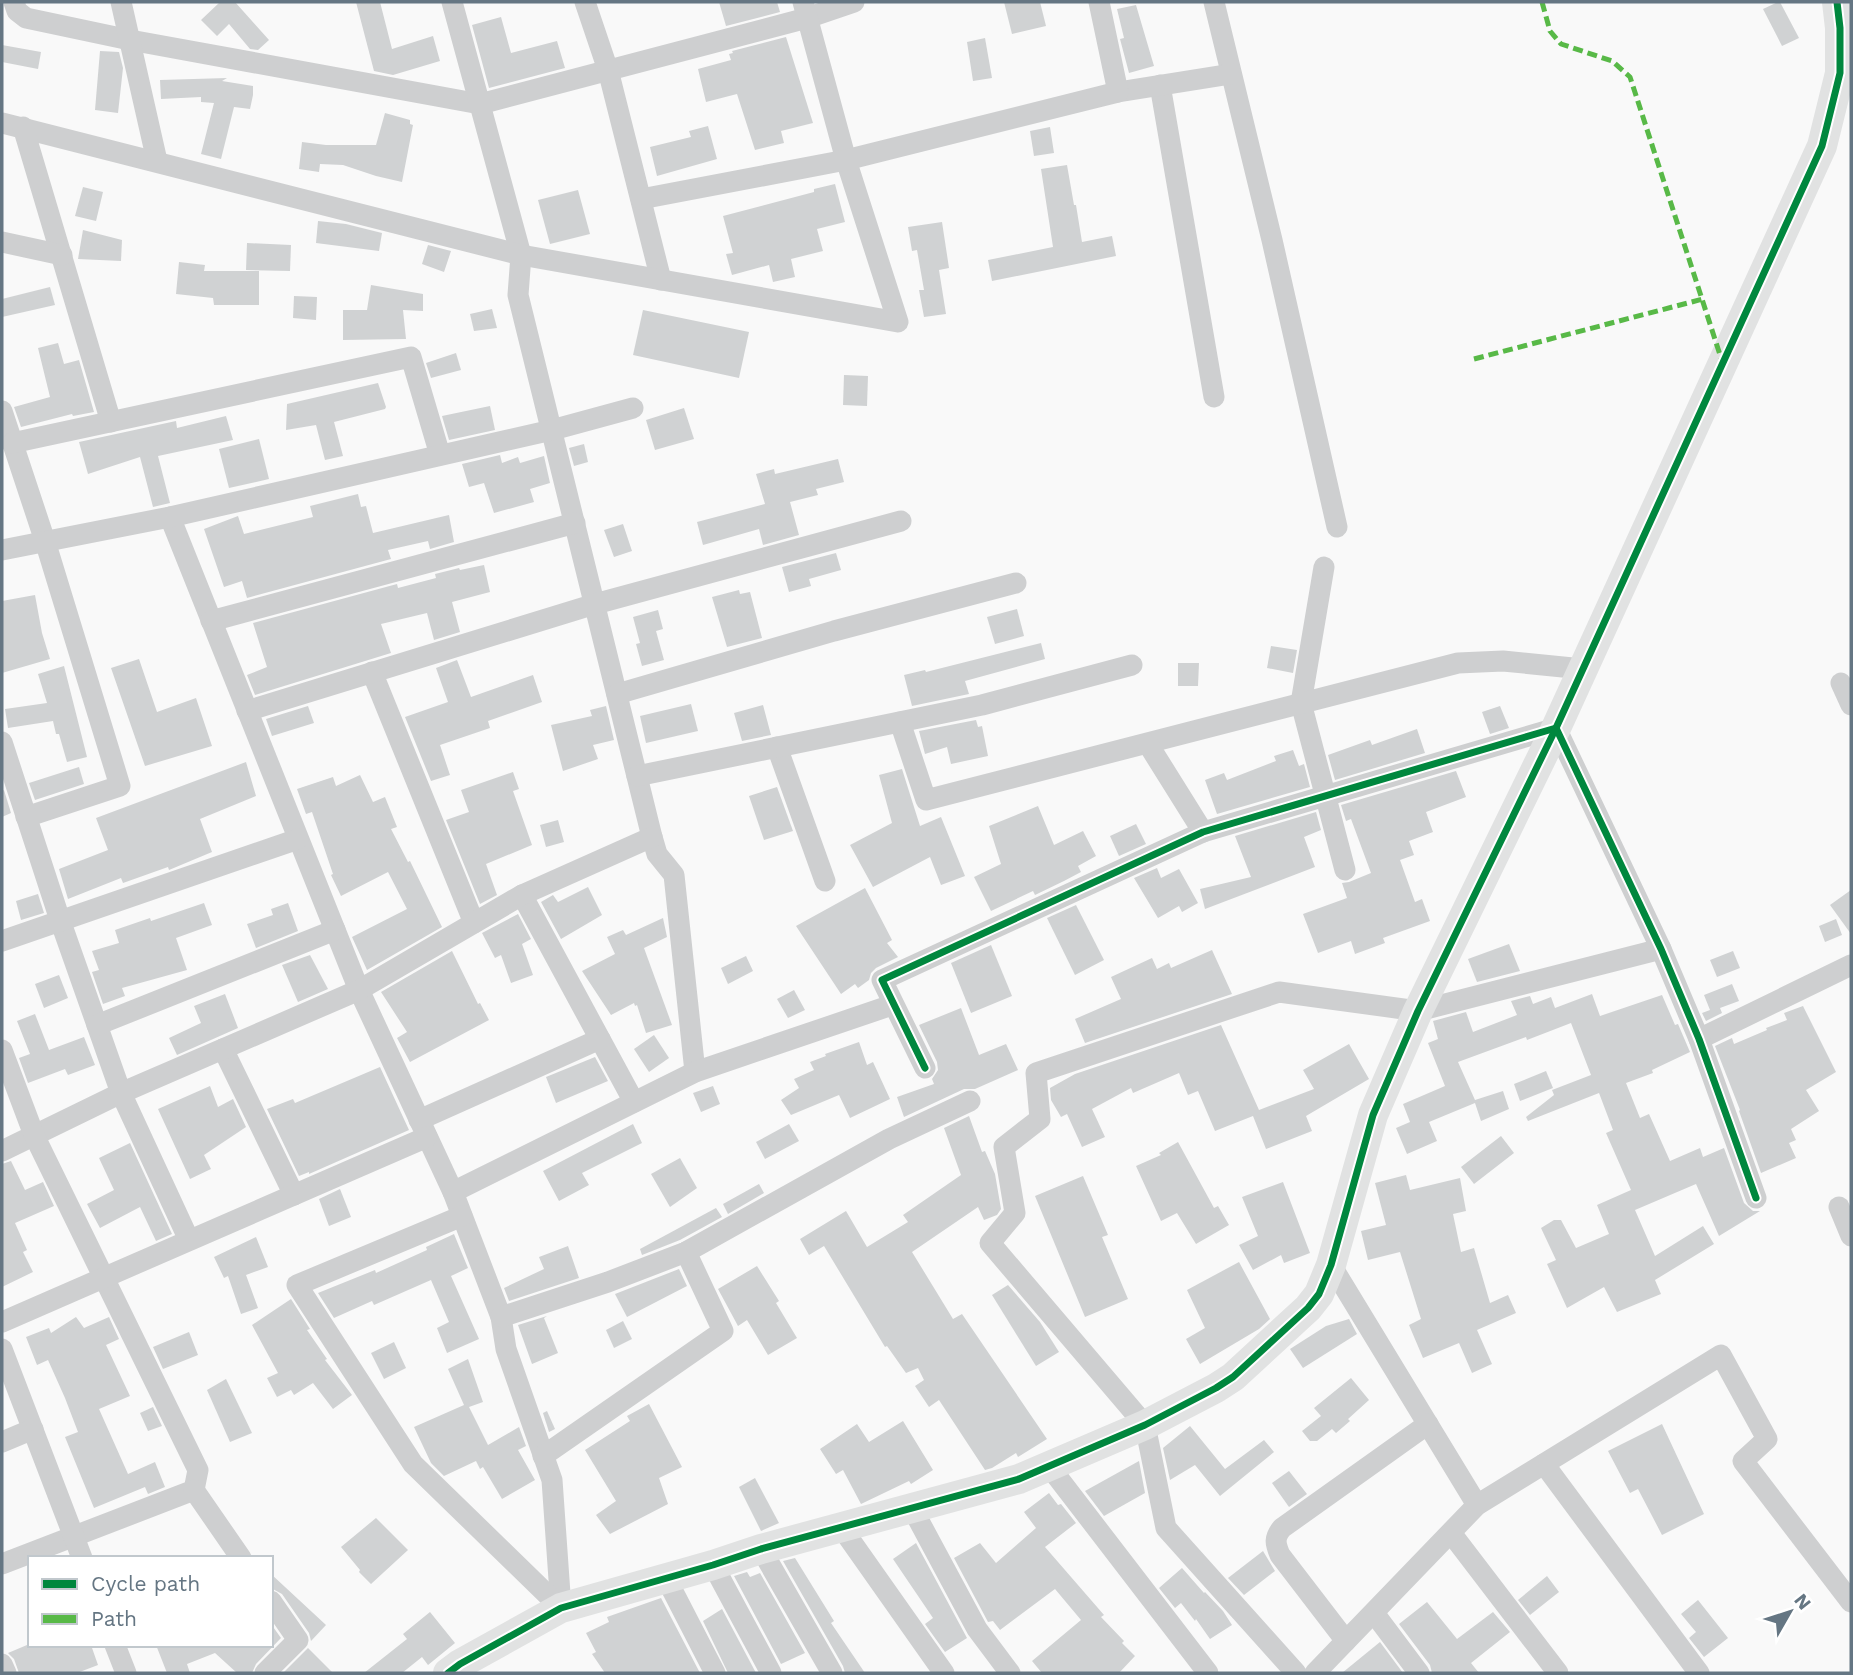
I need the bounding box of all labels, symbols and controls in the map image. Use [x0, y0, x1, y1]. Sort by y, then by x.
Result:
legend [28, 1556, 273, 1647]
text: Cycle path [91, 1571, 200, 1596]
north arrow [1755, 1577, 1825, 1647]
text: N [1789, 1589, 1816, 1614]
text: Path [91, 1606, 137, 1631]

